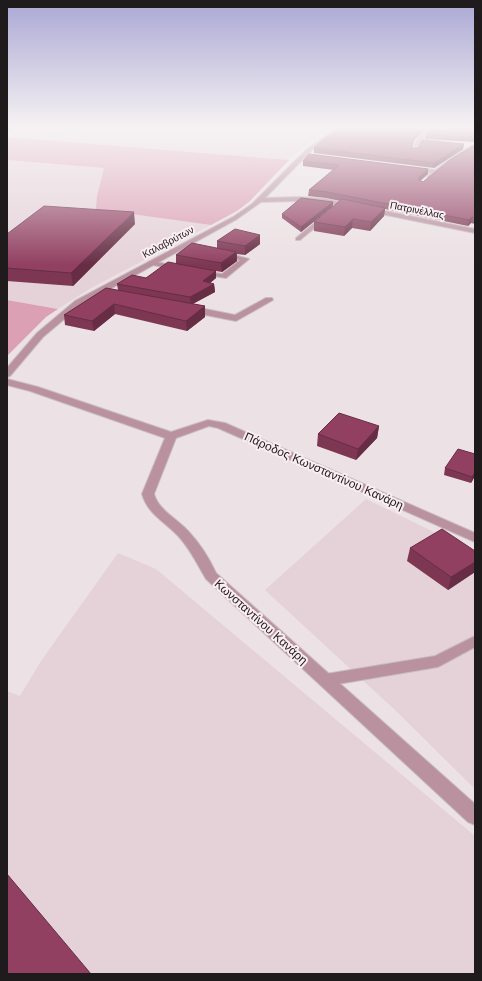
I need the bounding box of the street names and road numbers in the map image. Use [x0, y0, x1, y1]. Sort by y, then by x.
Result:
street label: Πατρινέλλας [389, 199, 445, 221]
street label: Καλαβρύτων [140, 224, 196, 260]
street label: Πάροδος Κωνσταντίνου Κανάρη [242, 430, 406, 512]
street label: Κωνσταντίνου Κανάρη [212, 577, 310, 667]

